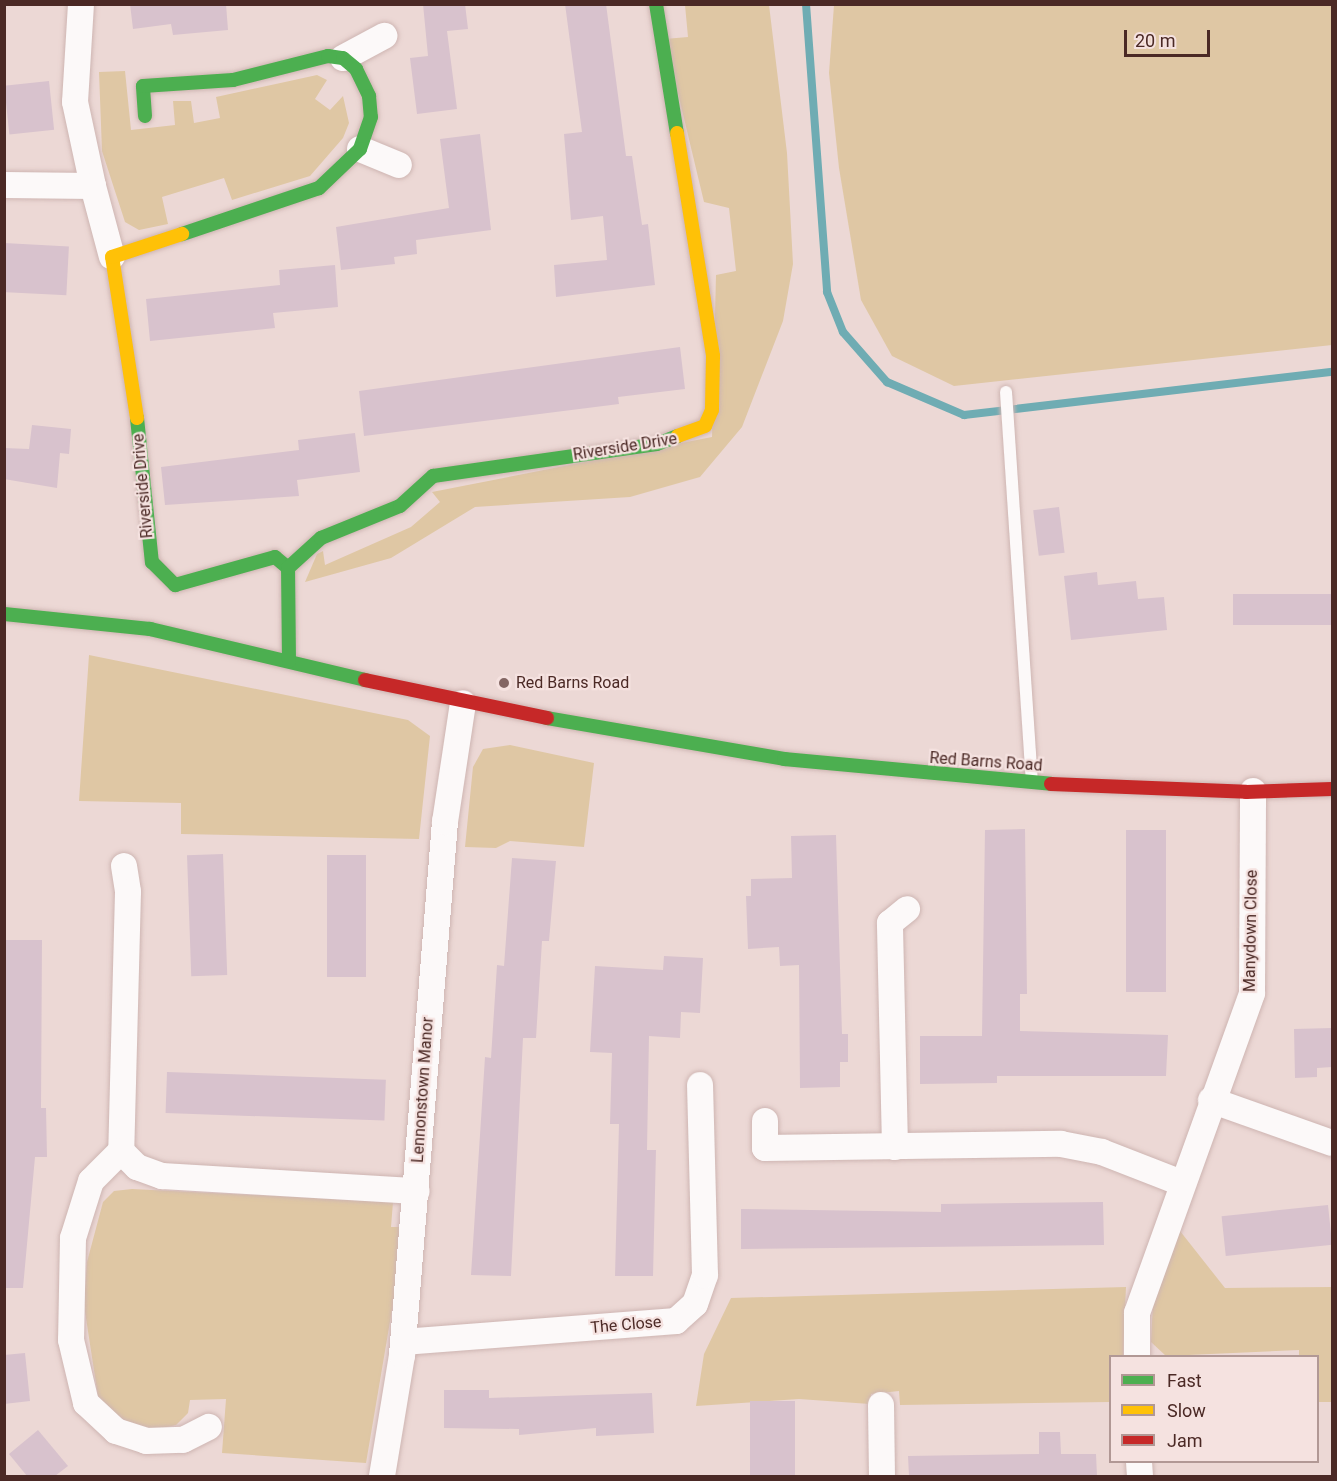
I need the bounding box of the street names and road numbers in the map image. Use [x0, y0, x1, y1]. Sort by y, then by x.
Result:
street label: Riverside Drive [572, 429, 678, 465]
street label: Riverside Drive [129, 433, 157, 539]
street label: Red Barns Road [929, 748, 1043, 776]
street label: Manydown Close [1240, 870, 1262, 992]
street label: Lennonstown Manor [408, 1016, 438, 1164]
street label: The Close [590, 1312, 662, 1338]

